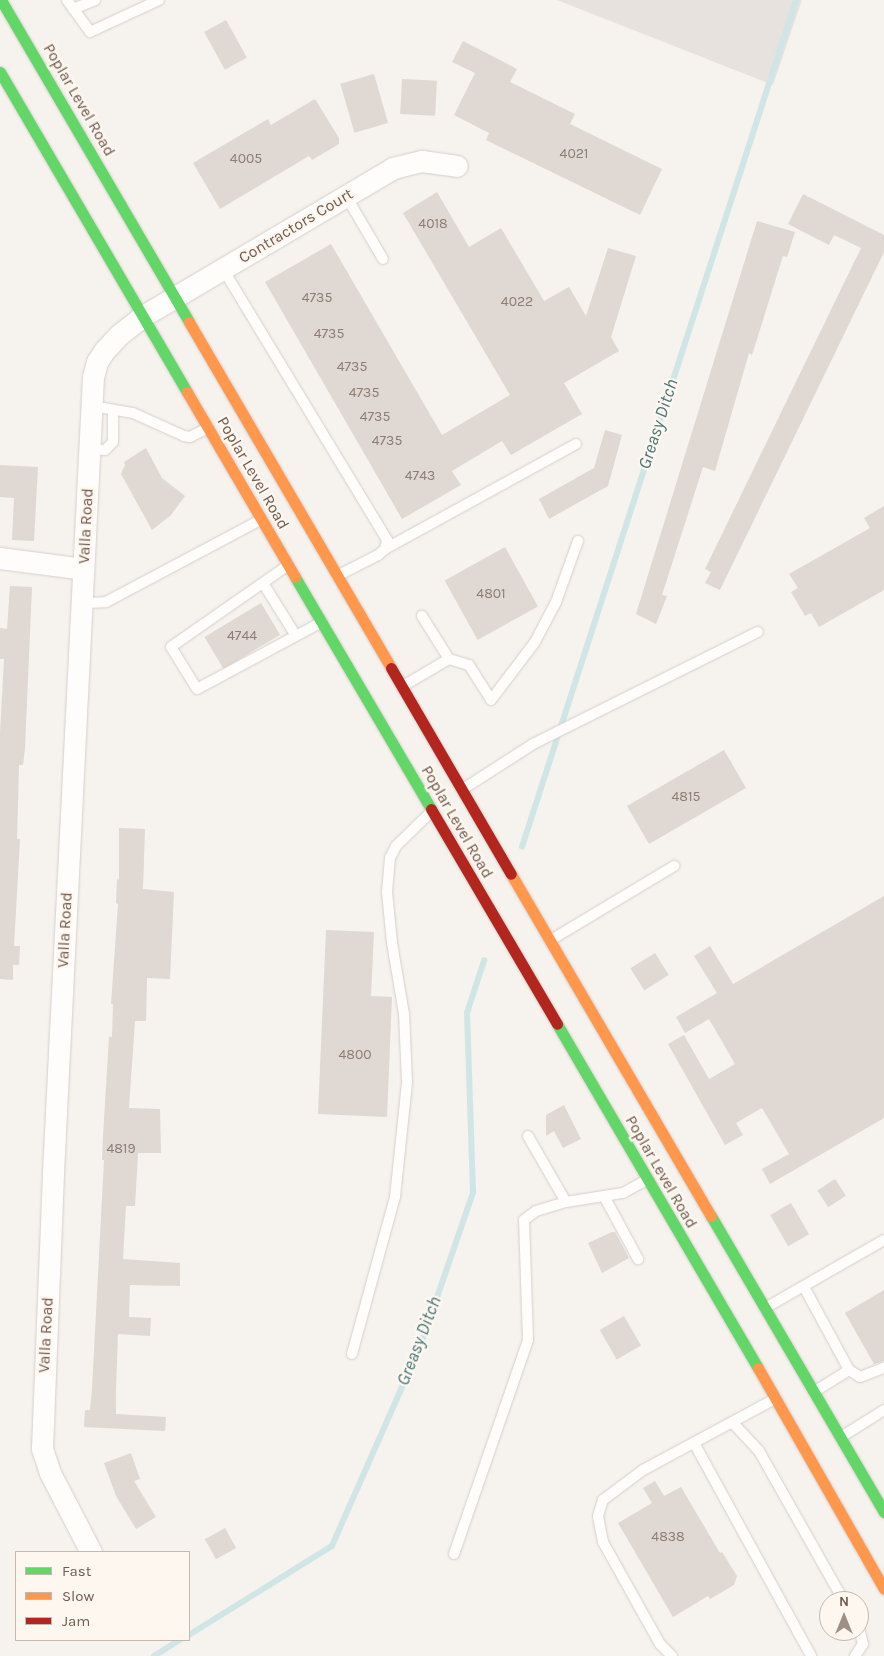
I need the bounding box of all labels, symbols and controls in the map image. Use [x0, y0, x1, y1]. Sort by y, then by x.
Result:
street label: Poplar Level Road [39, 40, 119, 160]
house number: 4021 [560, 146, 588, 162]
house number: 4005 [230, 151, 262, 167]
street label: Contractors Court [235, 184, 357, 268]
house number: 4018 [418, 216, 448, 232]
house number: 4735 [302, 290, 332, 306]
house number: 4022 [501, 294, 533, 310]
house number: 4735 [314, 326, 344, 342]
house number: 4735 [337, 359, 367, 375]
water label: Greasy Ditch [633, 376, 683, 472]
house number: 4735 [349, 385, 379, 401]
house number: 4735 [360, 409, 390, 425]
street label: Poplar Level Road [213, 413, 293, 533]
house number: 4735 [372, 433, 402, 449]
house number: 4743 [405, 468, 435, 484]
street label: Valla Road [74, 488, 98, 564]
house number: 4801 [476, 586, 506, 602]
house number: 4744 [227, 628, 257, 644]
street label: Poplar Level Road [417, 762, 497, 882]
house number: 4815 [672, 789, 700, 805]
street label: Valla Road [53, 892, 77, 968]
house number: 4800 [338, 1047, 372, 1063]
street label: Poplar Level Road [621, 1112, 701, 1232]
house number: 4819 [106, 1141, 136, 1157]
water label: Greasy Ditch [392, 1293, 446, 1389]
street label: Valla Road [34, 1297, 58, 1373]
house number: 4838 [651, 1529, 685, 1545]
legend [15, 1551, 190, 1641]
text: Fast [62, 1562, 91, 1580]
text: Slow [62, 1587, 94, 1605]
north arrow [819, 1591, 869, 1641]
text: N [839, 1593, 849, 1610]
text: Jam [62, 1612, 90, 1630]

